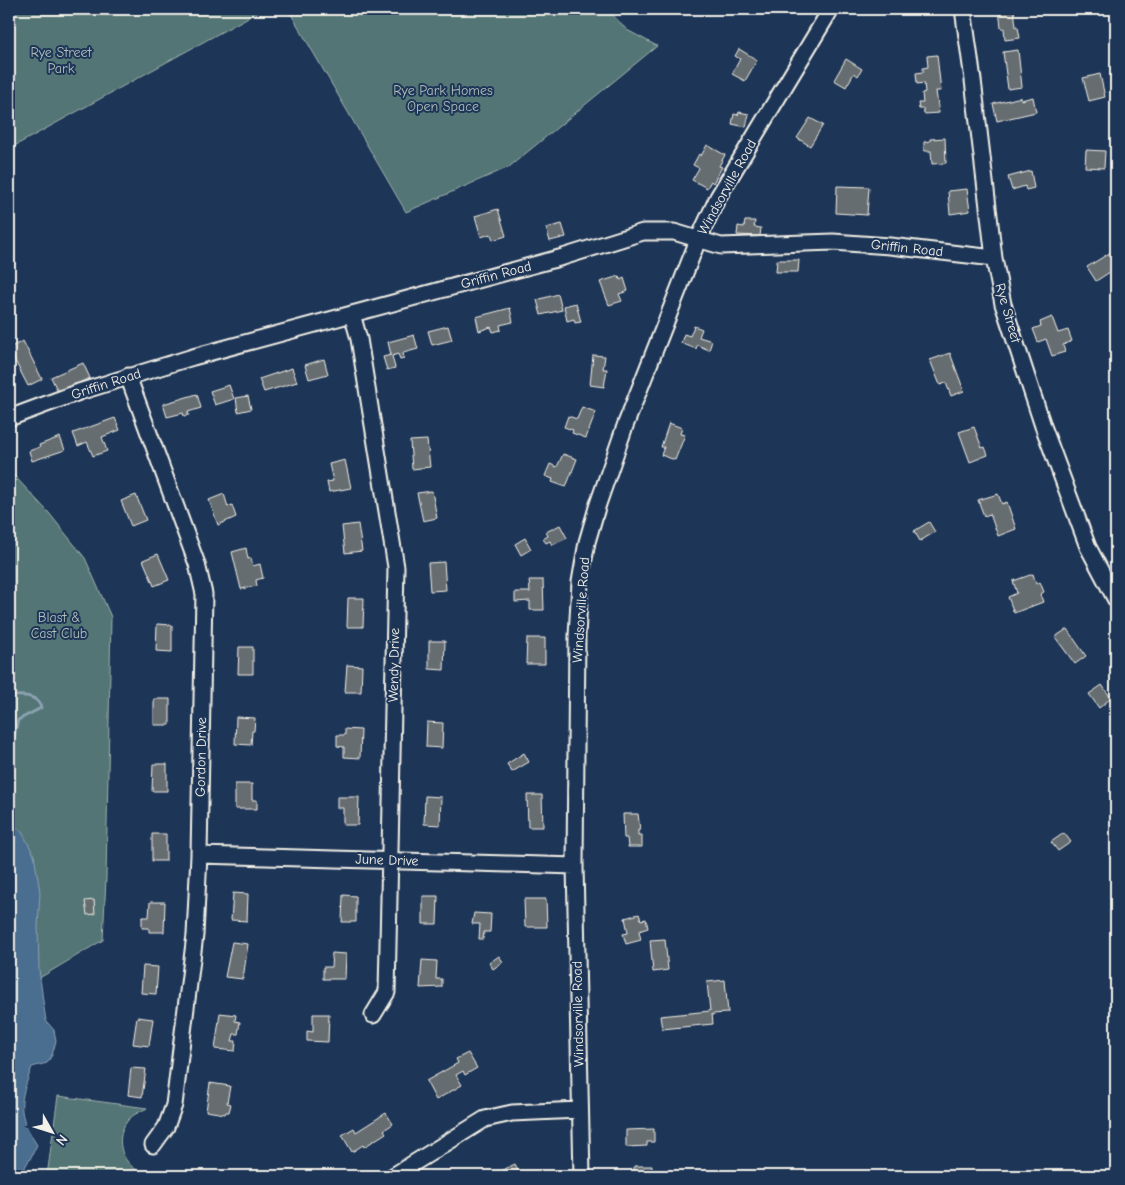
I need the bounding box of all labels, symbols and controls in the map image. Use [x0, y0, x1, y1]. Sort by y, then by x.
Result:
park label: Rye Street Park [30, 44, 93, 77]
park label: Rye Park Homes Open Space [393, 82, 493, 115]
street label: Windsorville Road [694, 136, 760, 238]
street label: Griffin Road [870, 236, 944, 260]
street label: Griffin Road [459, 257, 533, 293]
street label: Rye Street [991, 281, 1025, 346]
street label: Griffin Road [69, 365, 143, 403]
street label: Windsorville Road [569, 556, 593, 664]
park label: Blast & Cast Club [31, 609, 87, 642]
street label: Wendy Drive [385, 628, 403, 702]
street label: Gordon Drive [192, 717, 210, 797]
street label: June Drive [355, 850, 419, 870]
street label: Windsorville Road [569, 961, 587, 1067]
north arrow [28, 1108, 78, 1158]
text: N [52, 1131, 71, 1149]

